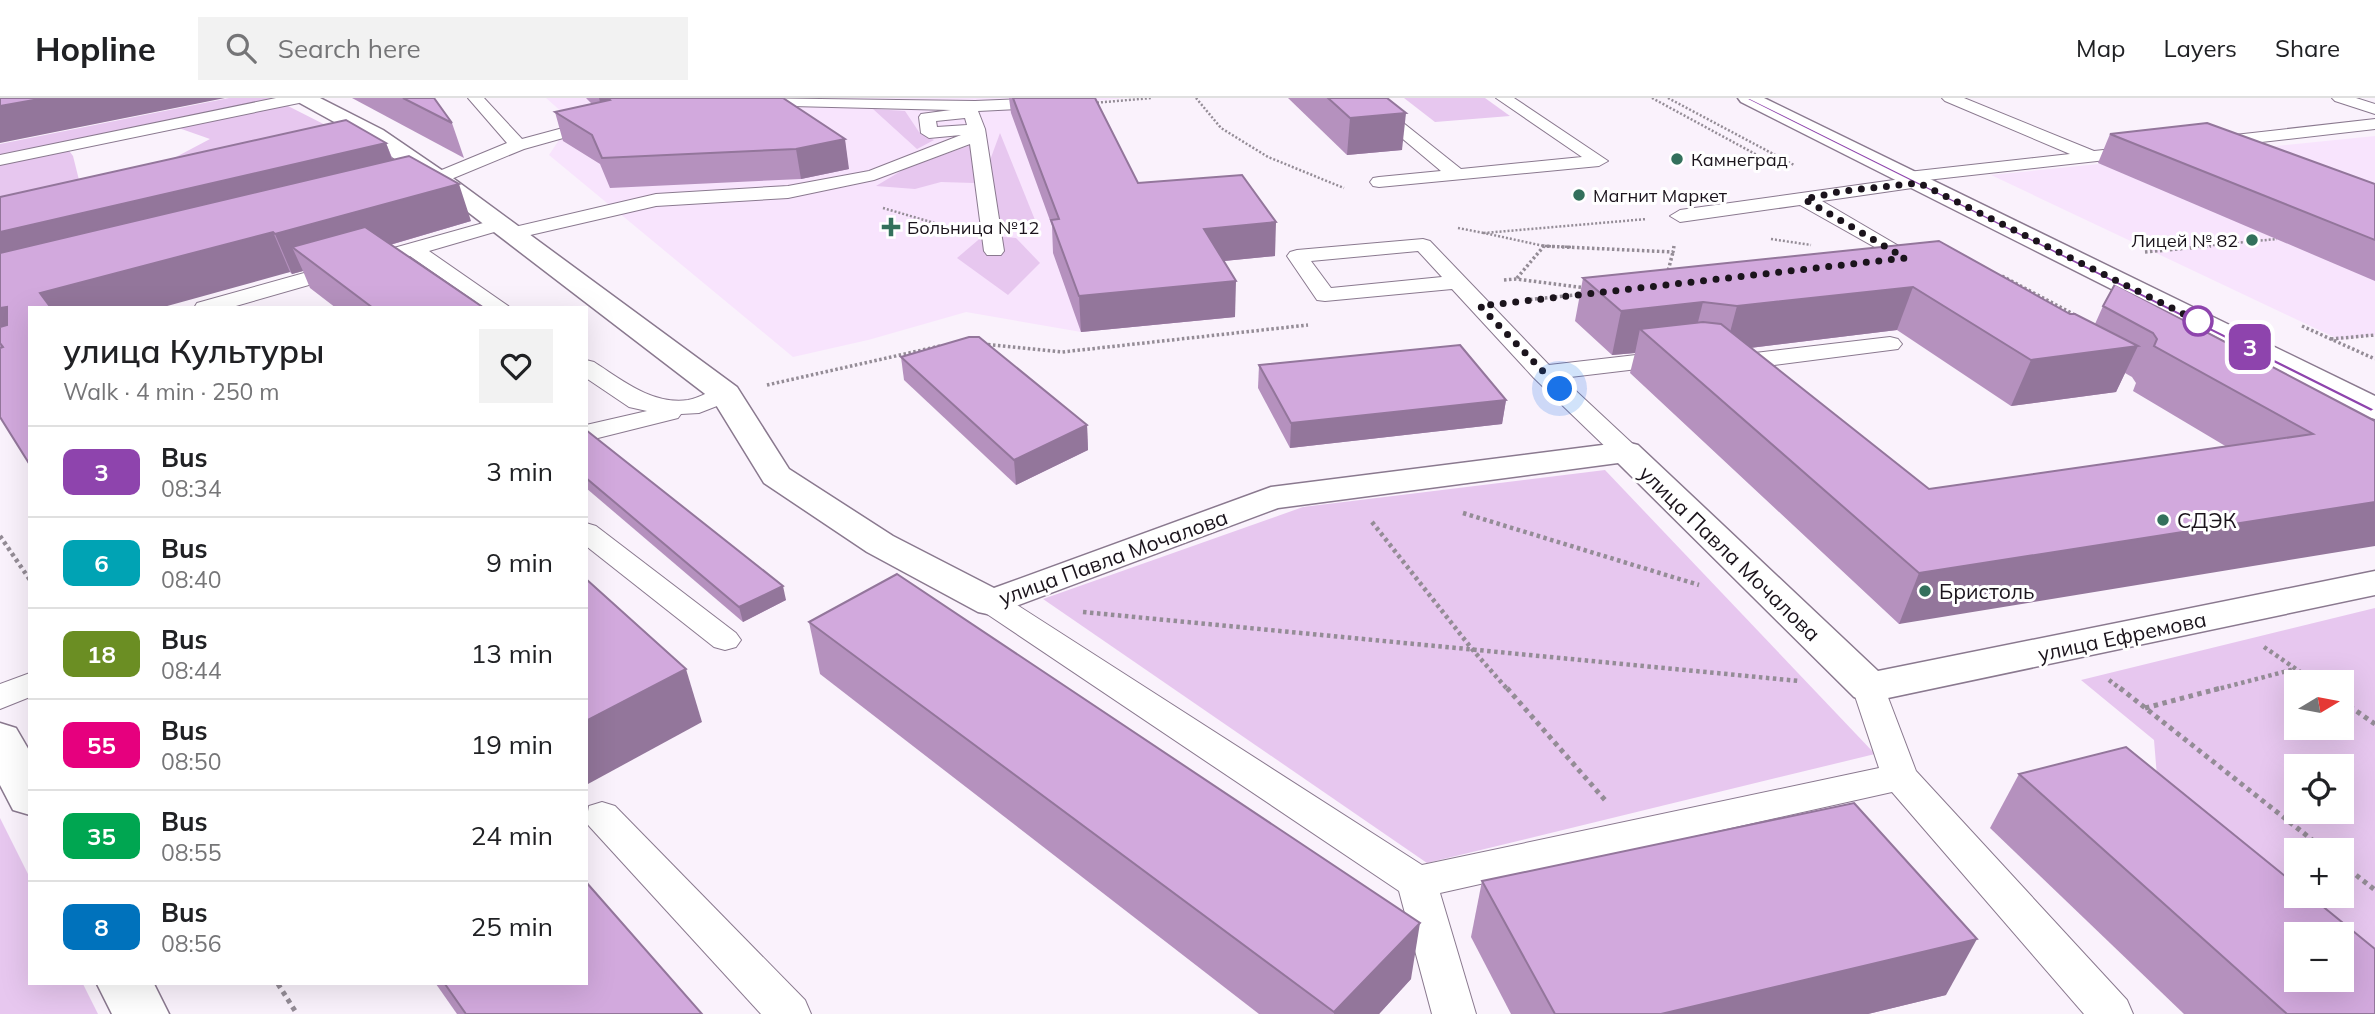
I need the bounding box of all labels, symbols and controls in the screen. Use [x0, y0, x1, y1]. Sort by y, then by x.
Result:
search box [198, 17, 688, 80]
text: Hopline [35, 28, 156, 69]
icon: search [222, 29, 260, 67]
text: Search here [278, 32, 421, 65]
text: Map [2076, 33, 2125, 63]
text: Layers [2163, 33, 2237, 63]
text: Share [2275, 33, 2340, 63]
place label: Камнеград [1691, 148, 1788, 171]
marker: Камнеград [1669, 151, 1685, 167]
place label: Магнит Маркет [1593, 184, 1728, 207]
marker: Магнит Маркет [1571, 187, 1587, 203]
place label: Больница №12 [907, 216, 1039, 239]
marker: Больница №12 [881, 217, 901, 237]
place label: Лицей № 82 [2131, 229, 2238, 252]
marker: Лицей № 82 [2244, 232, 2260, 248]
unlabelled marker [2183, 306, 2213, 336]
line badge: 3 [2227, 324, 2273, 370]
button: heart [479, 329, 553, 403]
text: улица Культуры [63, 330, 325, 371]
text: 3 [2243, 332, 2257, 362]
your location [1542, 371, 1577, 406]
text: Walk · 4 min · 250 m [63, 377, 280, 406]
text: Bus [161, 441, 207, 474]
text: 3 min [486, 455, 553, 488]
text: 3 [94, 457, 109, 487]
street label: улица Павла Мочалова [1634, 460, 1826, 646]
text: 08:34 [161, 474, 221, 503]
street label: улица Павла Мочалова [995, 503, 1231, 611]
place label: СДЭК [2177, 507, 2237, 533]
marker: СДЭК [2155, 512, 2171, 528]
text: Bus [161, 532, 207, 565]
text: 9 min [486, 546, 553, 579]
text: 6 [94, 548, 109, 578]
text: 08:40 [161, 565, 221, 594]
place label: Бристоль [1939, 578, 2035, 604]
marker: Бристоль [1917, 583, 1933, 599]
street label: улица Ефремова [2035, 605, 2209, 667]
text: Bus [161, 623, 207, 656]
text: 13 min [471, 637, 553, 670]
text: 18 [87, 639, 116, 669]
text: 08:44 [161, 656, 221, 685]
north arrow [2284, 670, 2354, 740]
map controls [2284, 670, 2354, 992]
text: Bus [161, 714, 207, 747]
text: 19 min [471, 728, 553, 761]
text: 55 [87, 730, 116, 760]
text: 08:50 [161, 747, 221, 776]
button: locate [2284, 754, 2354, 824]
text: Bus [161, 805, 207, 838]
text: 24 min [471, 819, 553, 852]
text: 35 [87, 821, 116, 851]
text: 08:55 [161, 838, 221, 867]
button: + [2284, 838, 2354, 908]
text: Bus [161, 896, 207, 929]
text: 25 min [471, 910, 553, 943]
text: 8 [94, 912, 109, 942]
button: − [2284, 922, 2354, 992]
text: 08:56 [161, 929, 221, 958]

